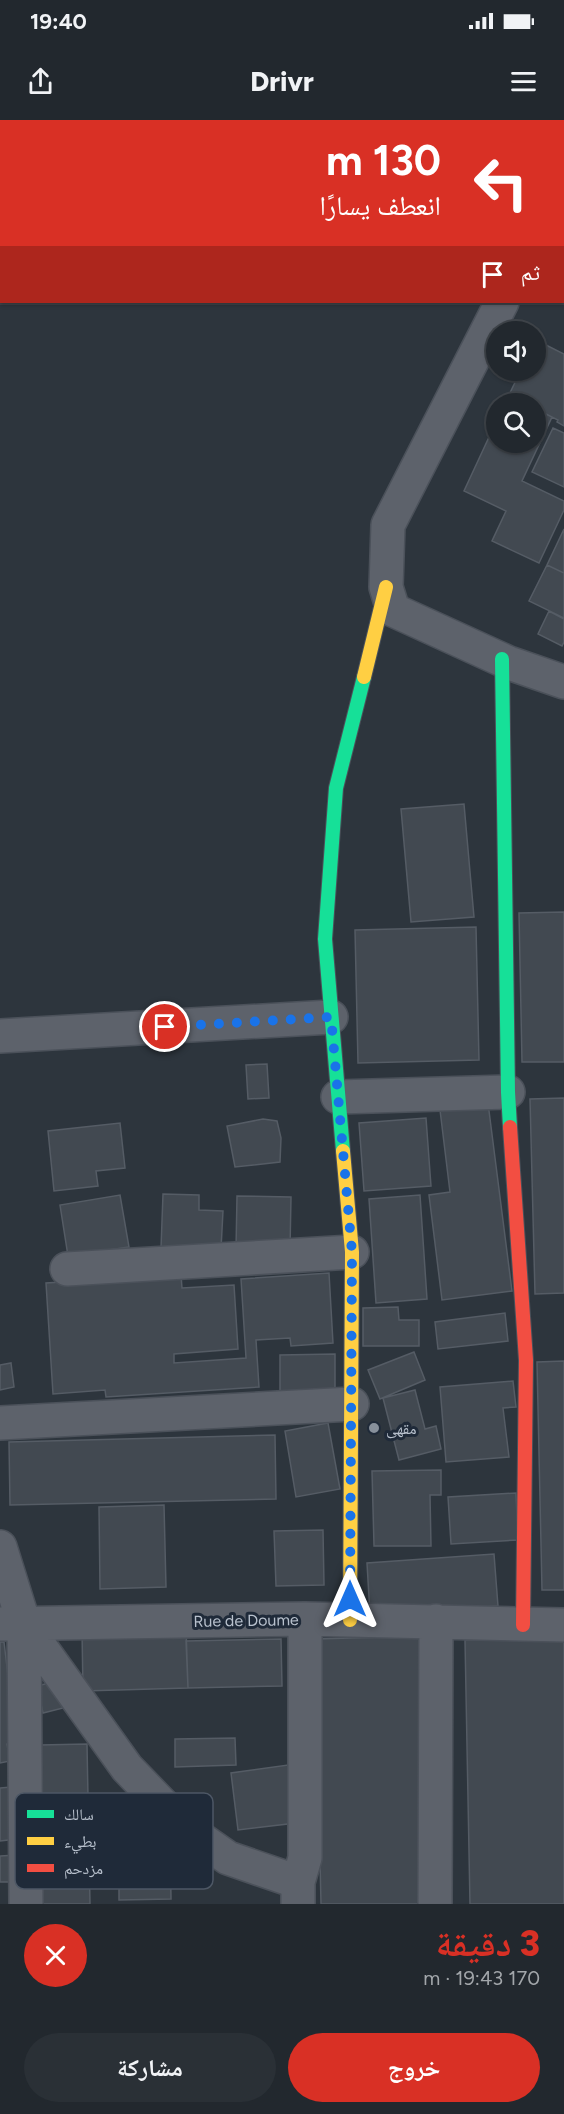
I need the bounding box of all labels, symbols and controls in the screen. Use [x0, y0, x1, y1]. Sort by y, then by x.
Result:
text: 19:40 [30, 8, 87, 35]
icon: share [24, 65, 57, 98]
text: Drivr [250, 65, 314, 98]
icon: menu [507, 65, 540, 98]
text: 130 m [326, 135, 441, 186]
icon: left [462, 144, 540, 222]
text: انعطف يسارًا [319, 189, 441, 222]
icon: arrive [476, 258, 509, 291]
text: ثم [521, 259, 540, 286]
map controls [486, 321, 546, 453]
button: sound [486, 321, 546, 381]
button: search [486, 393, 546, 453]
pin [139, 1001, 190, 1052]
icon: arrive [148, 1010, 181, 1043]
place label: مقهى [386, 1419, 417, 1439]
marker: مقهى [367, 1421, 381, 1435]
position arrow [318, 1567, 382, 1631]
street label: Rue de Doume [193, 1610, 299, 1631]
legend [15, 1793, 213, 1889]
text: سالك [64, 1805, 94, 1824]
text: بطيء [64, 1832, 96, 1854]
text: مزدحم [64, 1859, 103, 1879]
text: 3 دقيقة [436, 1922, 540, 1965]
button: close [24, 1924, 87, 1987]
text: 170 m · 19:43 [423, 1966, 540, 1990]
button: مشاركة [24, 2033, 276, 2102]
button: خروج [288, 2033, 540, 2102]

